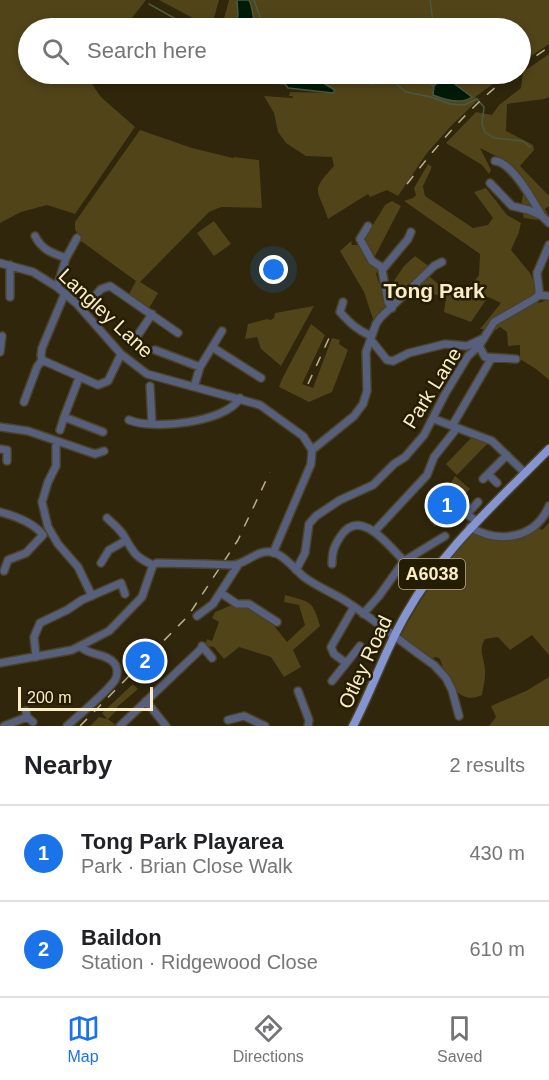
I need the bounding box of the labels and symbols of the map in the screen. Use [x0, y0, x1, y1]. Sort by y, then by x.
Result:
your location [259, 255, 288, 284]
street label: Langley Lane [55, 264, 157, 362]
district label: Tong Park [383, 279, 485, 302]
street label: Park Lane [399, 344, 465, 432]
pin: 1 [428, 482, 466, 528]
road number: A6038 [399, 559, 465, 589]
street label: Otley Road [334, 612, 396, 712]
pin: 2 [126, 638, 164, 684]
scale bar [18, 684, 153, 712]

